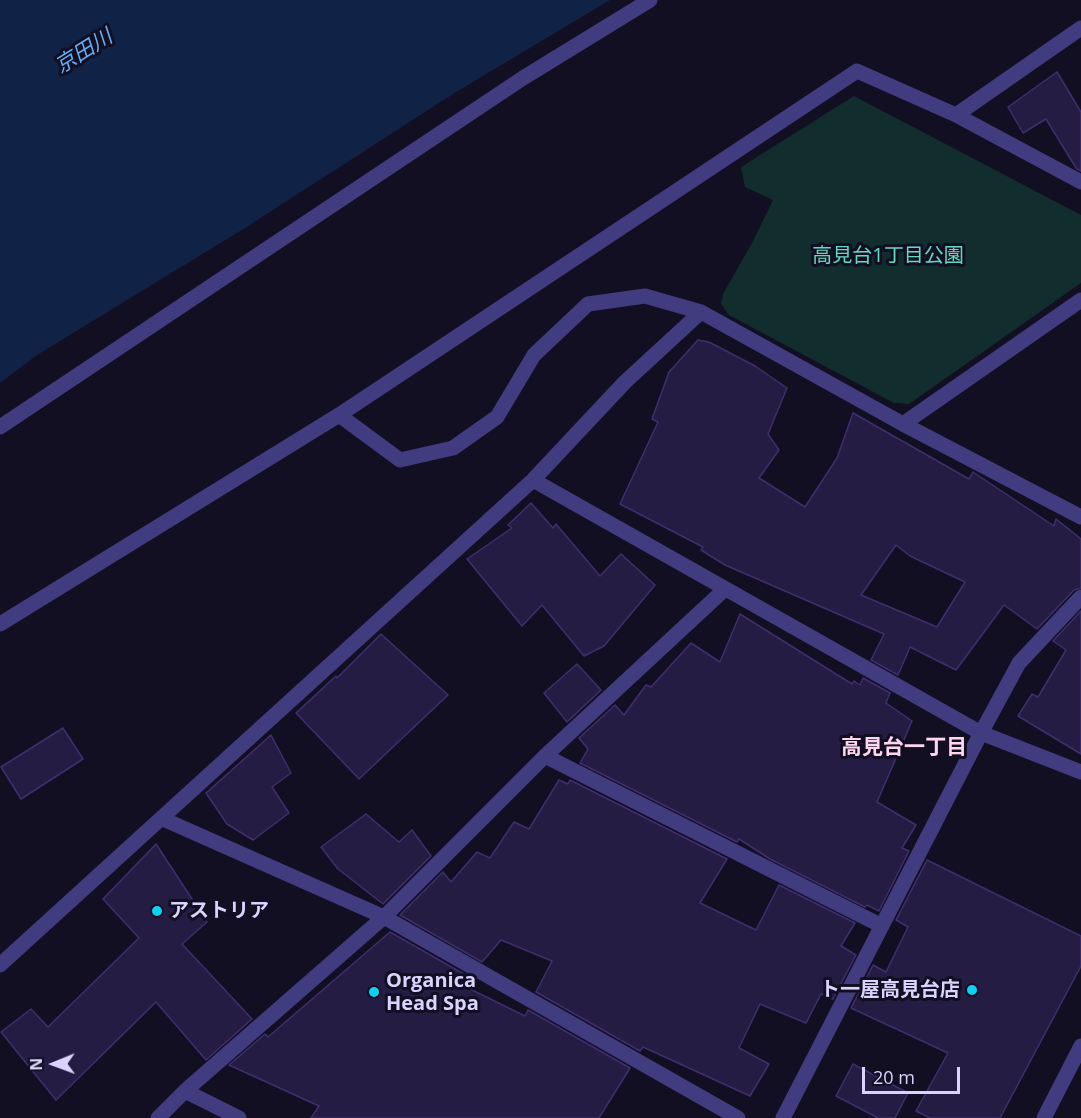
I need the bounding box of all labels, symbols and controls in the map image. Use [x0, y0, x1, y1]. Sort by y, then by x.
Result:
water label: 京田川 [51, 25, 117, 79]
park label: 高見台1丁目公園 [812, 244, 964, 268]
district label: 高見台一丁目 [841, 735, 967, 761]
place label: アストリア [169, 899, 269, 923]
marker: アストリア [150, 904, 164, 918]
place label: Organica Head Spa [386, 969, 479, 1016]
place label: ト一屋高見台店 [820, 978, 960, 1002]
marker: ト一屋高見台店 [965, 983, 979, 997]
marker: Organica Head Spa [367, 985, 381, 999]
north arrow [24, 1034, 84, 1094]
scale bar [865, 1055, 962, 1093]
text: N [25, 1058, 47, 1071]
text: 20 m [873, 1065, 915, 1089]

